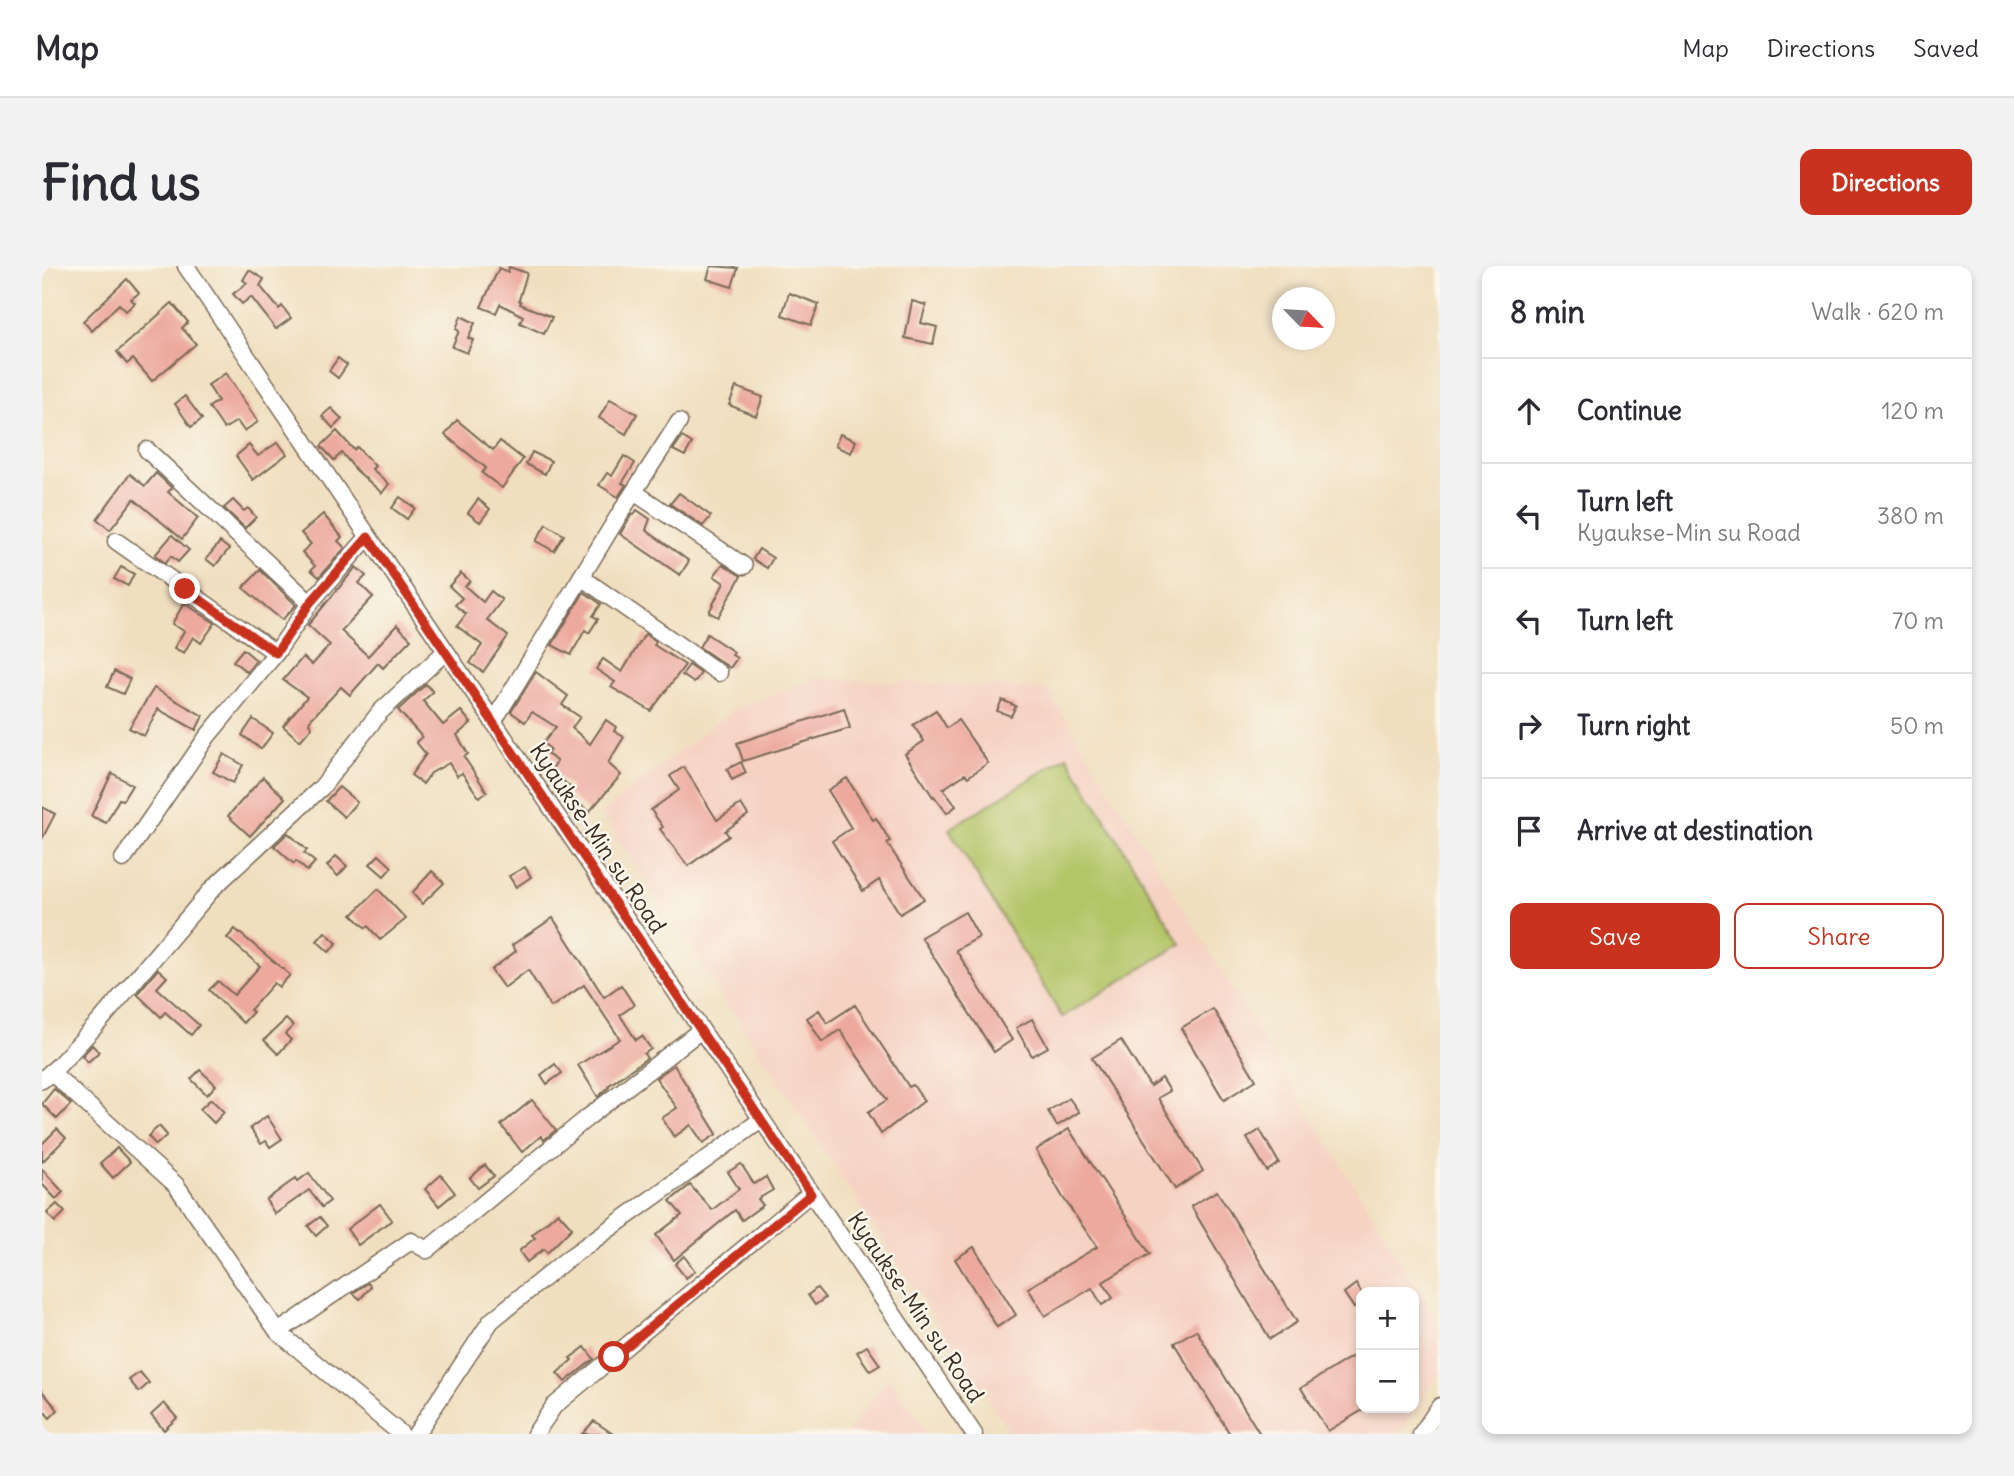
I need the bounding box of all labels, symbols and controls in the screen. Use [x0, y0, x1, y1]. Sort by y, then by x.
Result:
text: Map [35, 27, 99, 69]
text: Map [1682, 33, 1729, 63]
text: Directions [1767, 33, 1875, 63]
text: Saved [1913, 33, 1979, 63]
button: Directions [1800, 149, 1972, 215]
text: Find us [42, 152, 200, 213]
north arrow [1272, 287, 1335, 350]
text: 8 min [1510, 293, 1585, 331]
text: Walk · 620 m [1811, 297, 1944, 326]
icon: ahead [1510, 392, 1548, 430]
text: Continue [1577, 394, 1682, 427]
text: 120 m [1881, 396, 1944, 425]
text: Turn left [1577, 485, 1673, 518]
icon: left [1510, 497, 1548, 535]
text: 380 m [1877, 501, 1944, 530]
text: Kyaukse-Min su Road [1577, 518, 1801, 547]
route end [169, 573, 200, 604]
icon: left [1510, 602, 1548, 640]
text: Turn left [1577, 604, 1673, 637]
text: 70 m [1892, 606, 1944, 635]
icon: right [1510, 707, 1548, 745]
text: Turn right [1577, 709, 1690, 742]
text: 50 m [1890, 711, 1944, 740]
street label: Kyaukse-Min su Road [524, 737, 673, 939]
icon: arrive [1510, 812, 1548, 850]
text: Arrive at destination [1577, 814, 1813, 847]
button: Save [1510, 903, 1720, 969]
button: Share [1734, 903, 1944, 969]
street label: Kyaukse-Min su Road [842, 1206, 991, 1408]
map controls [1356, 1287, 1419, 1413]
button: + [1356, 1287, 1419, 1350]
route start [598, 1341, 629, 1372]
button: − [1356, 1350, 1419, 1413]

